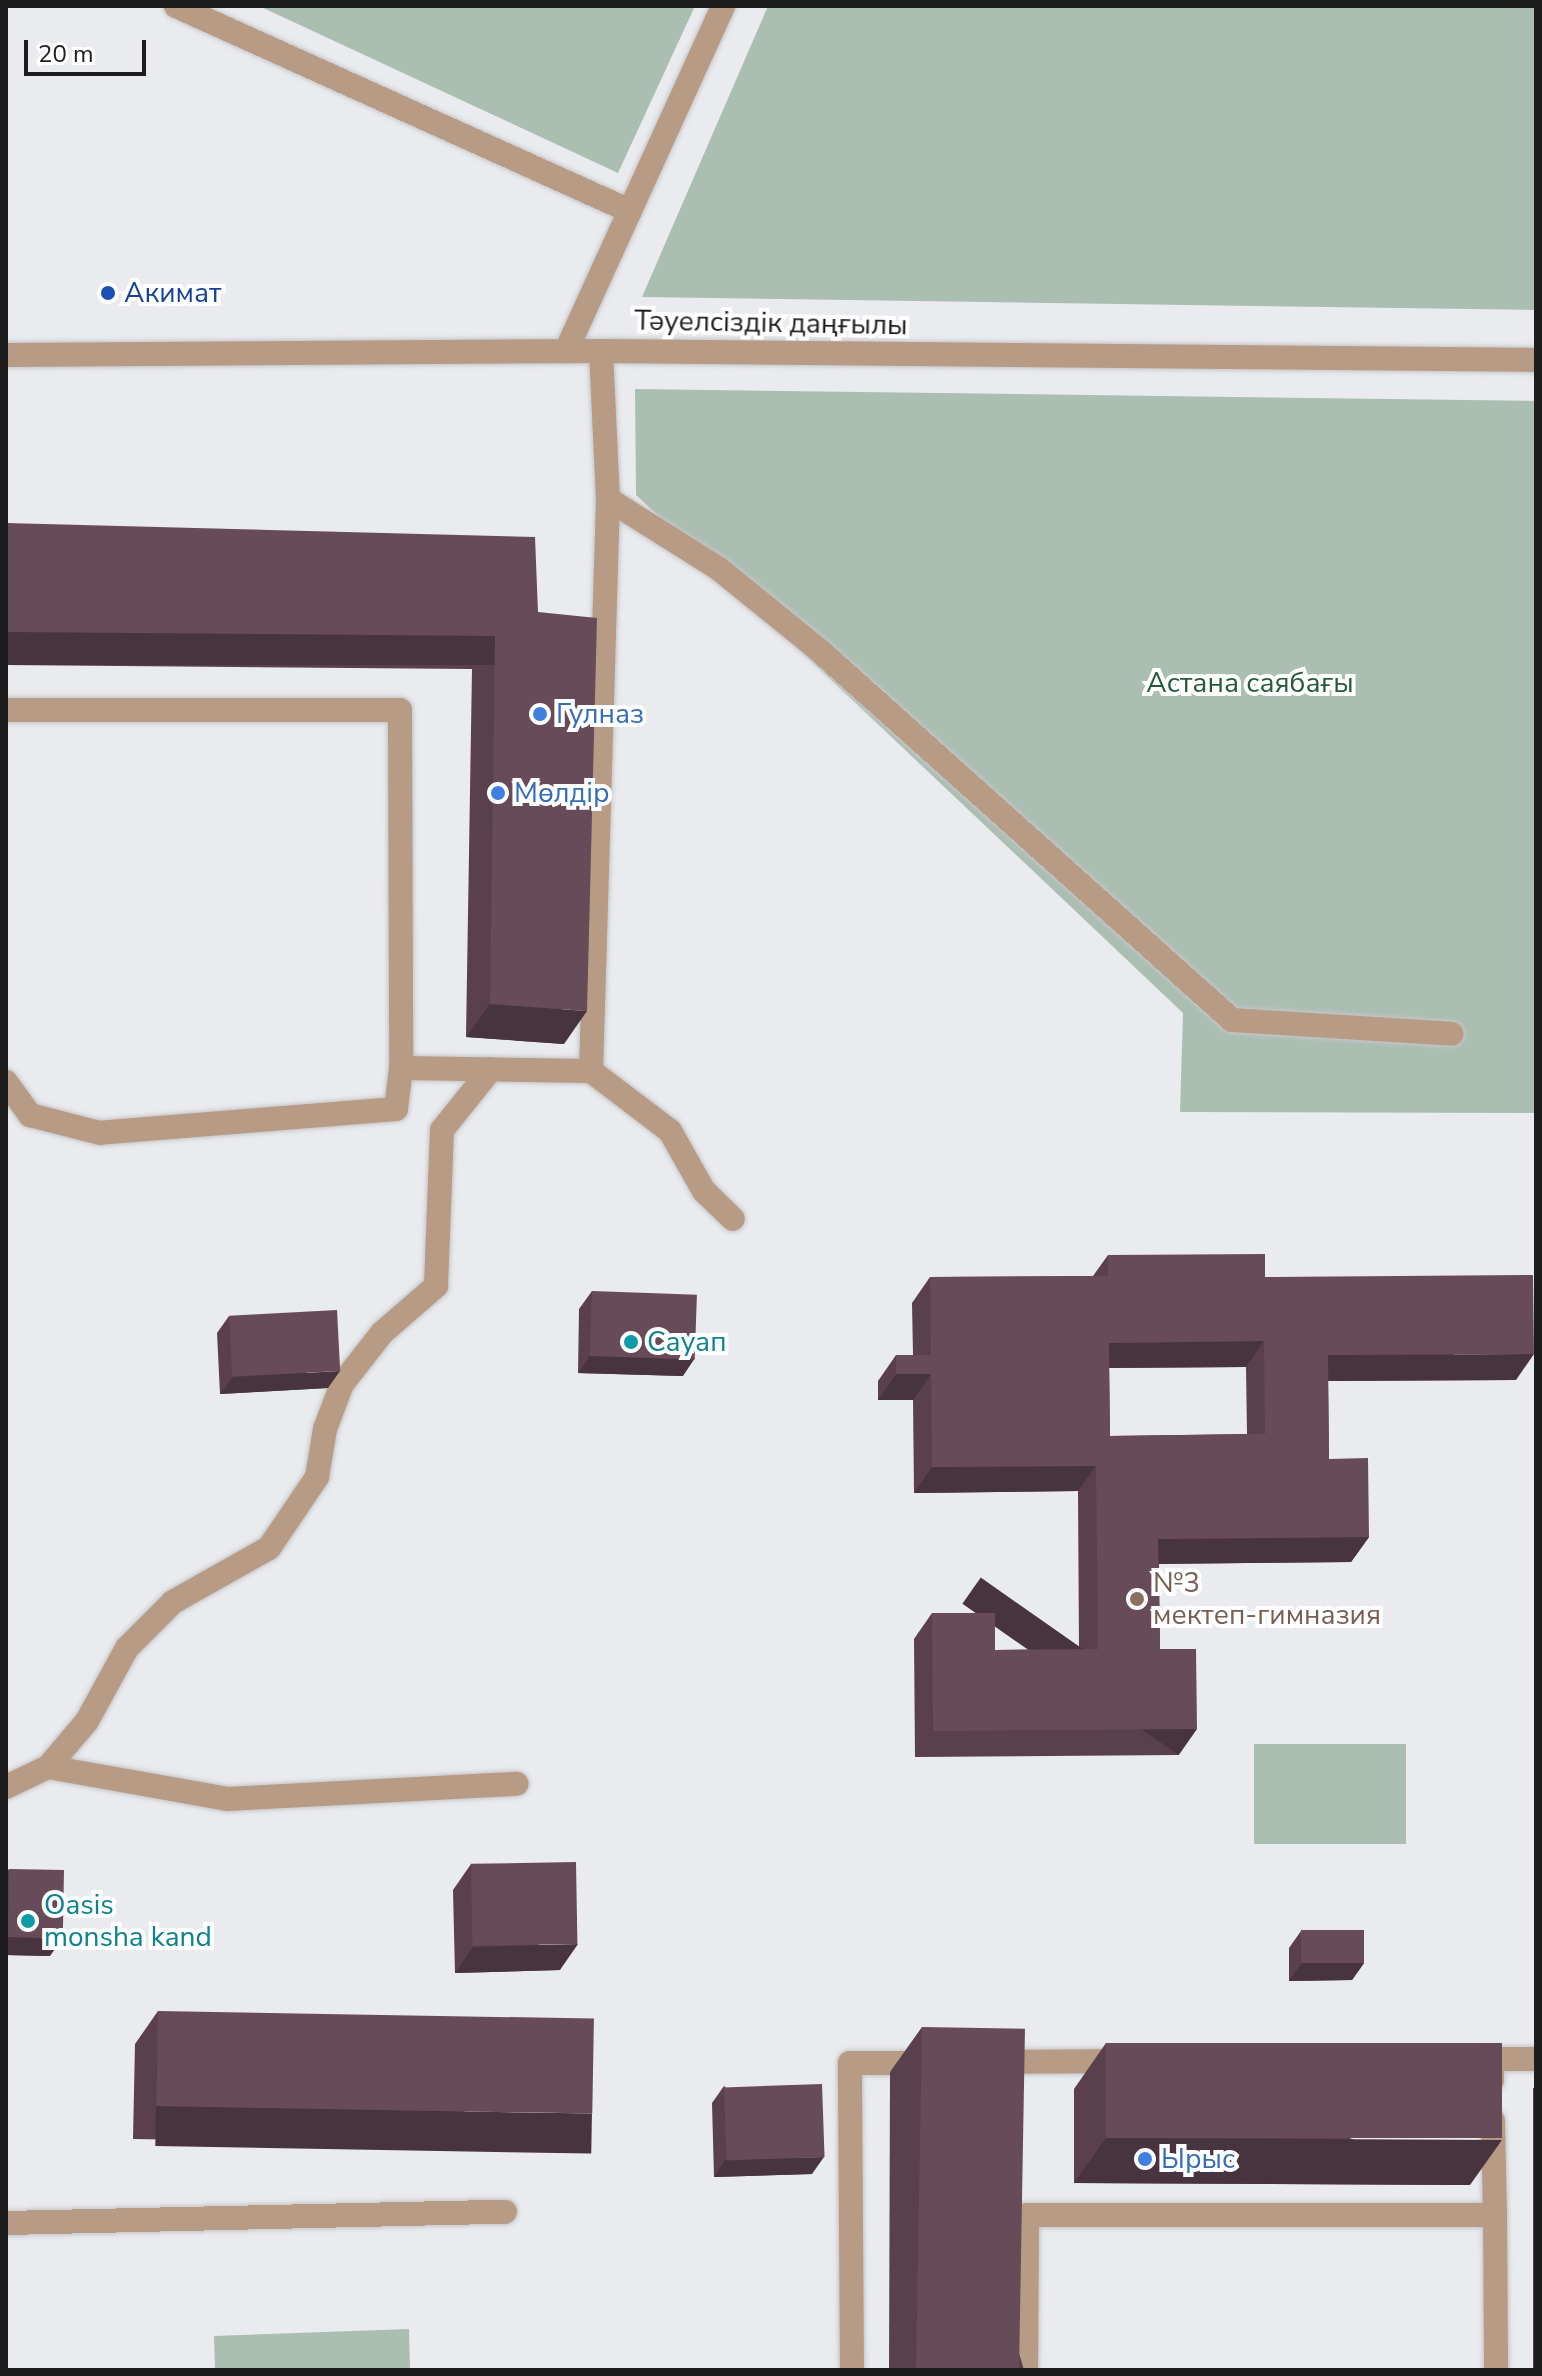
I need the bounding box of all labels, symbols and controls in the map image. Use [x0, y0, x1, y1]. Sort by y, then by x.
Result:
scale bar [28, 24, 150, 74]
text: 20 m [38, 38, 94, 70]
place label: Акимат [124, 276, 221, 310]
marker: Акимат [99, 284, 117, 302]
street label: Тәуелсіздік даңғылы [634, 304, 908, 342]
park label: Астана саябағы [1146, 666, 1354, 700]
place label: Гулназ [556, 697, 644, 731]
marker: Гулназ [531, 705, 549, 723]
place label: Мөлдір [514, 776, 610, 810]
marker: Мөлдір [489, 784, 507, 802]
place label: Сауап [647, 1325, 727, 1359]
marker: Сауап [622, 1333, 640, 1351]
place label: №3 мектеп-гимназия [1153, 1566, 1381, 1632]
marker: №3 мектеп-гимназия [1128, 1590, 1146, 1608]
place label: Oasis monsha kand [44, 1888, 212, 1954]
marker: Oasis monsha kand [19, 1912, 37, 1930]
place label: Ырыс [1161, 2142, 1235, 2176]
marker: Ырыс [1136, 2150, 1154, 2168]

